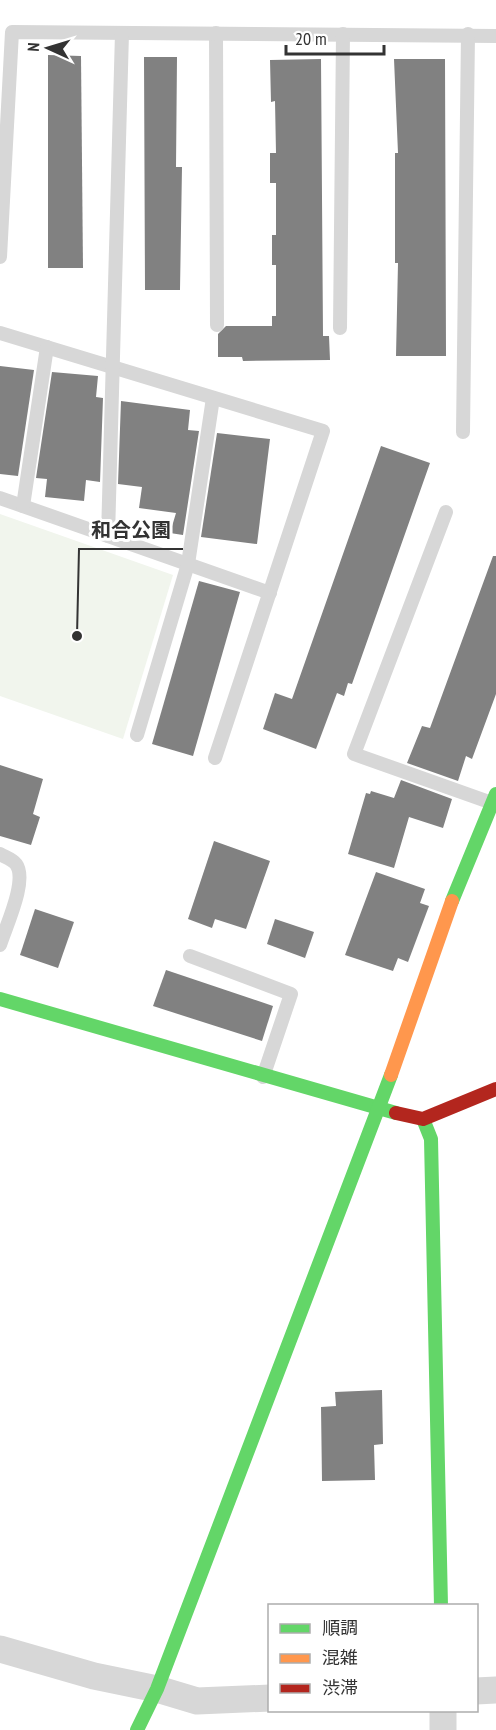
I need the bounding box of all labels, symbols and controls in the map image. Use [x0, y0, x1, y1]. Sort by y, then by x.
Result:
north arrow [18, 18, 78, 78]
scale bar [286, 18, 384, 56]
text: 20 m [295, 27, 327, 50]
text: N [23, 42, 43, 52]
callout: 和合公園 [79, 511, 183, 549]
text: 和合公園 [91, 517, 171, 543]
legend [268, 1604, 478, 1712]
text: 順調 [322, 1616, 358, 1639]
text: 混雑 [322, 1646, 358, 1669]
text: 渋滞 [322, 1676, 358, 1699]

